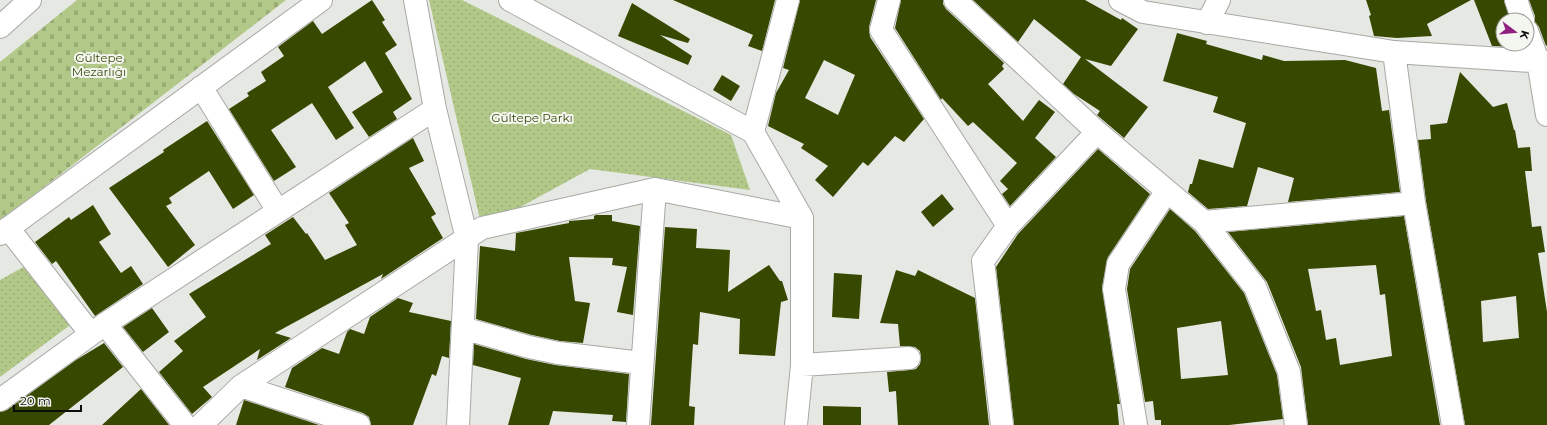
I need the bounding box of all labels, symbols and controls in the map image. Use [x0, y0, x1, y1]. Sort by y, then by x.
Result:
north arrow [1495, 12, 1535, 52]
text: K [1517, 29, 1532, 41]
park label: Gültepe Mezarlığı [72, 50, 126, 79]
park label: Gültepe Parkı [491, 110, 573, 125]
scale bar [14, 387, 81, 413]
text: 20 m [20, 393, 51, 408]

